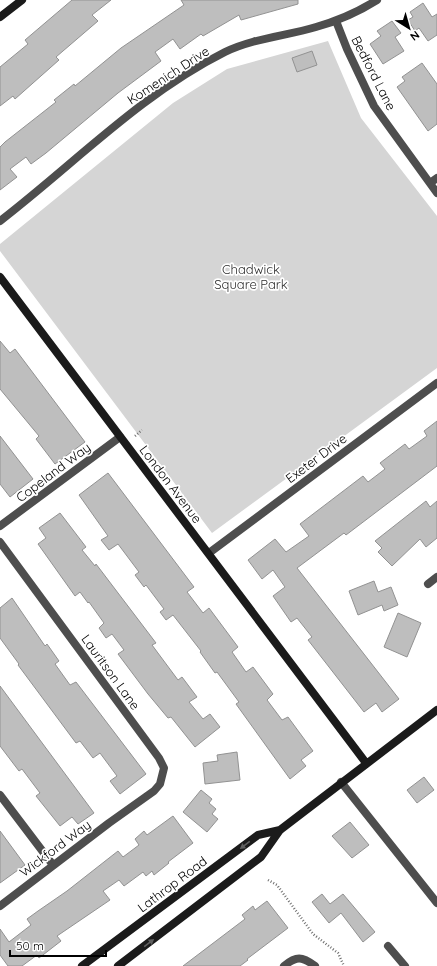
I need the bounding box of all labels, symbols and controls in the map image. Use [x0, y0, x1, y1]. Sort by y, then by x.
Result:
north arrow [389, 8, 429, 48]
text: N [408, 28, 422, 44]
street label: Bedford Lane [348, 33, 400, 113]
street label: Komenich Drive [124, 42, 212, 108]
park label: Chadwick Square Park [214, 261, 288, 292]
street label: Exeter Drive [282, 430, 350, 486]
street label: Copeland Way [13, 439, 93, 505]
street label: London Avenue [136, 442, 206, 526]
street label: Lauritson Lane [78, 631, 144, 713]
street label: Wickford Way [16, 816, 94, 880]
one-way arrow [239, 841, 250, 849]
street label: Lathrop Road [134, 853, 210, 915]
scale bar [10, 932, 106, 958]
text: 50 m [16, 938, 44, 953]
one-way arrow [144, 939, 154, 947]

